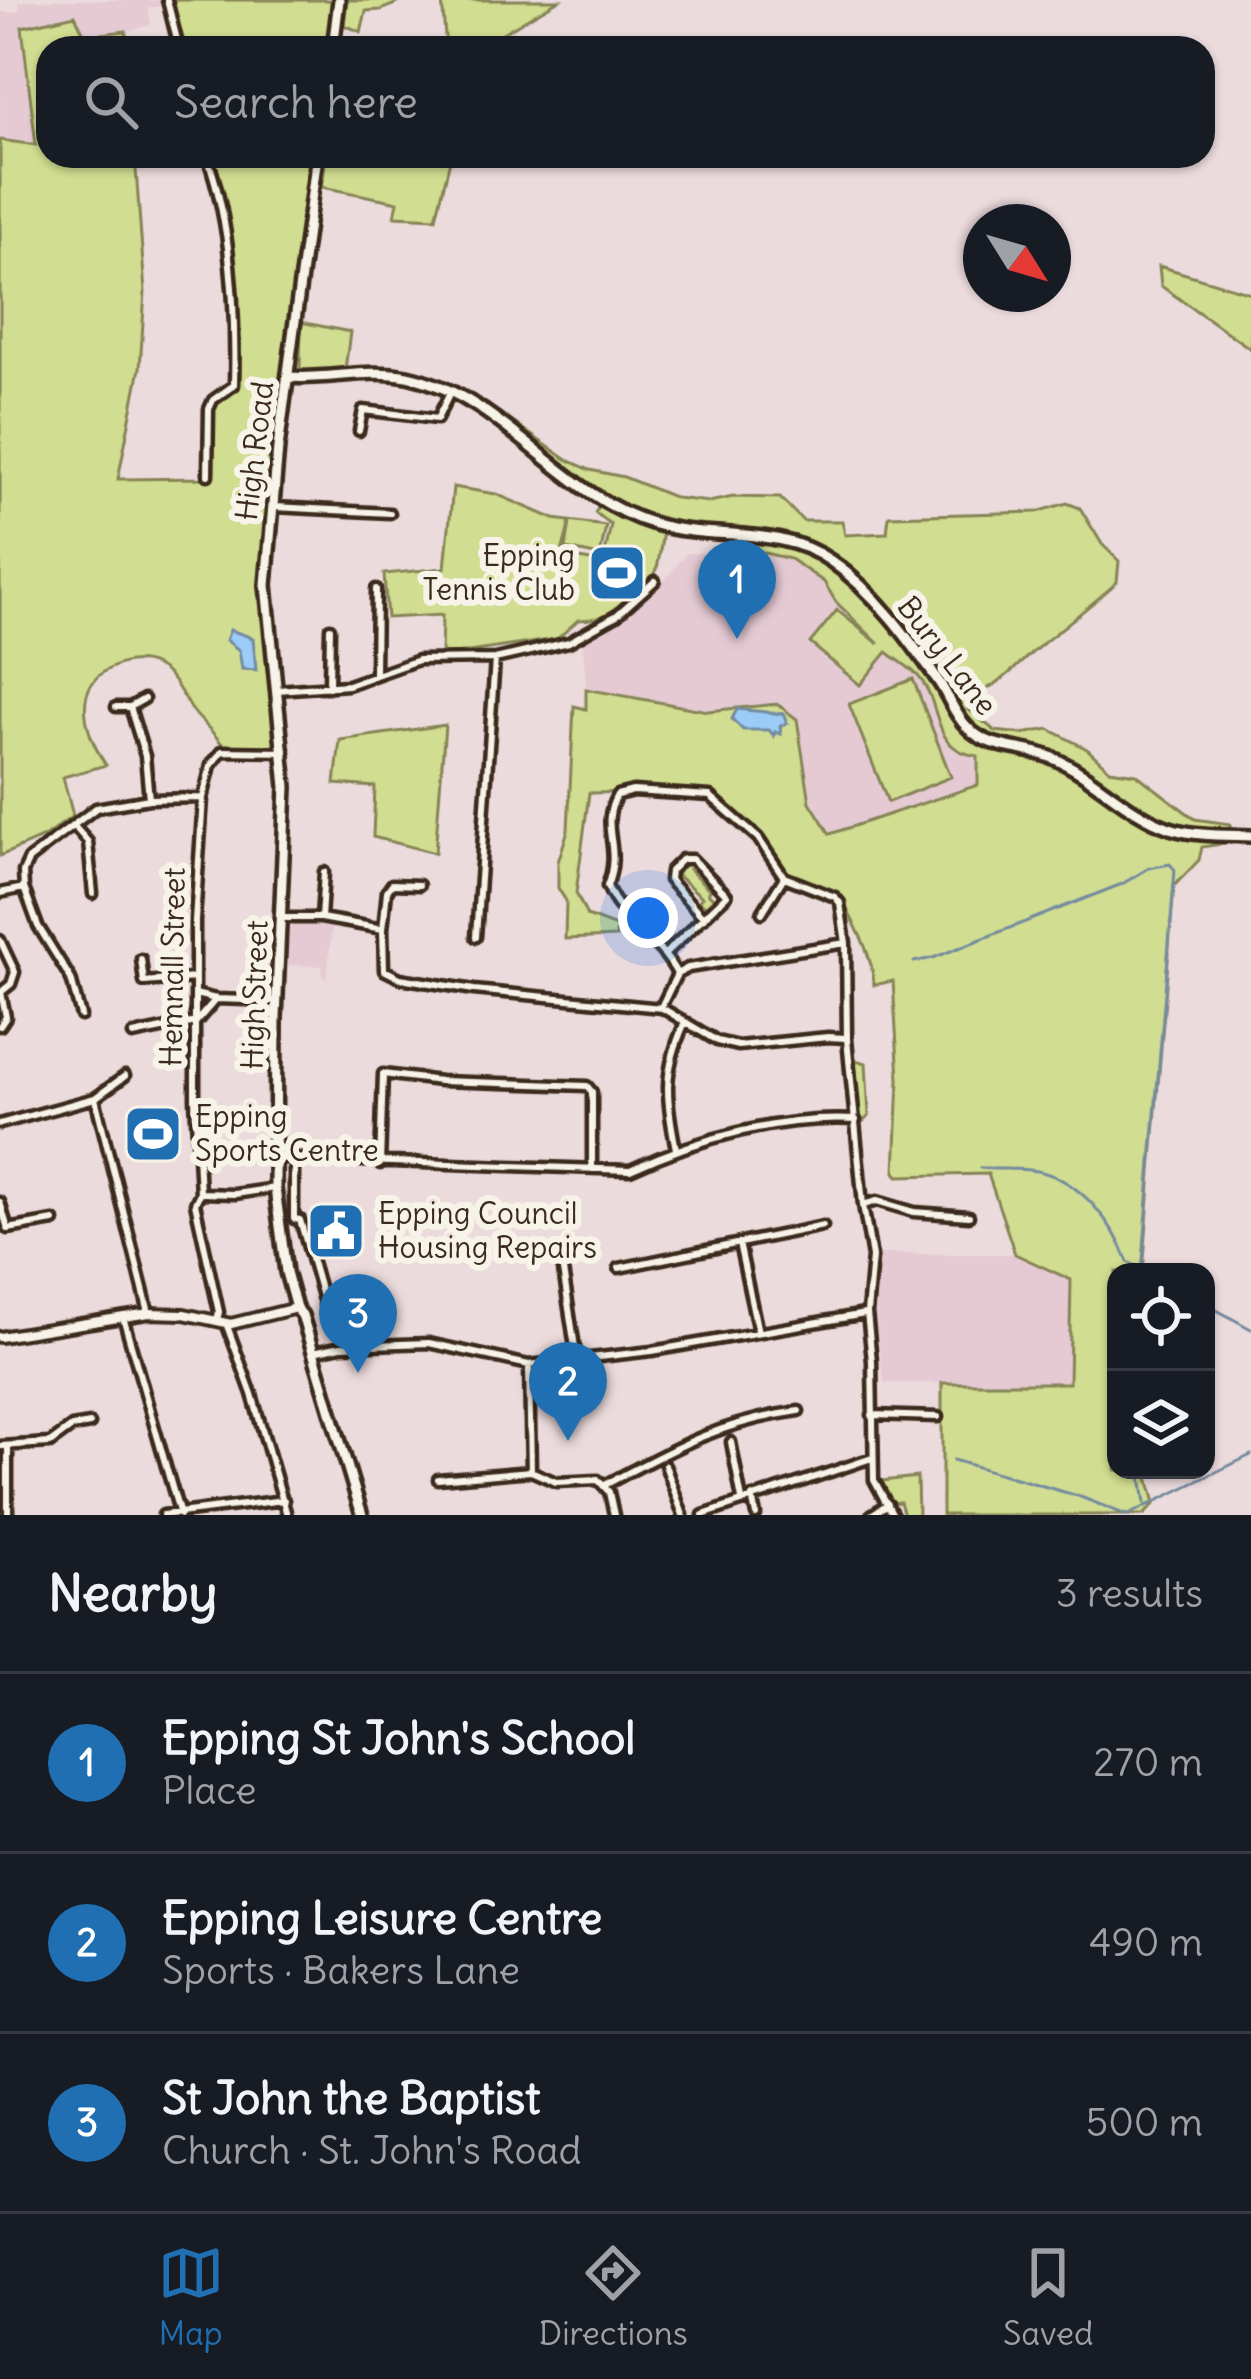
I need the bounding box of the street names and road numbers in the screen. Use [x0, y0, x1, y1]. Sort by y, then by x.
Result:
street label: High Road [227, 379, 281, 523]
street label: Bury Lane [890, 588, 1006, 722]
street label: Hemnall Street [151, 867, 193, 1067]
street label: High Street [232, 920, 276, 1070]

